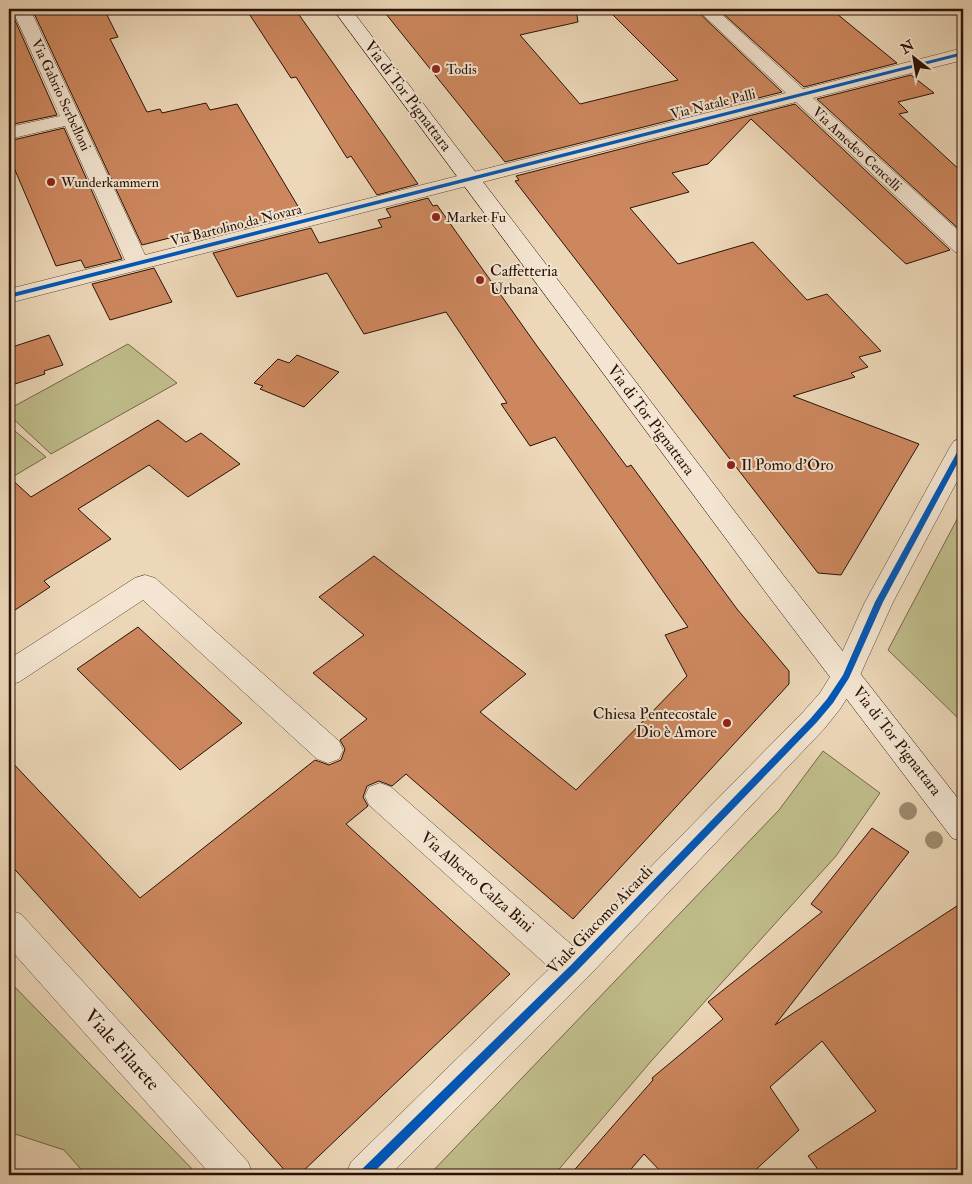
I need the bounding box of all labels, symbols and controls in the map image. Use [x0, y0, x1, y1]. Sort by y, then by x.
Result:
north arrow [890, 32, 940, 82]
street label: Via Gabrio Serbelloni [28, 36, 95, 154]
street label: Via di Tor Pignattara [360, 37, 456, 156]
text: N [897, 37, 918, 58]
place label: Todis [446, 61, 477, 78]
marker: Todis [430, 63, 442, 75]
street label: Via Natale Palli [669, 85, 758, 123]
street label: Via Amedeo Cencelli [809, 103, 905, 195]
place label: Wunderkammern [60, 174, 159, 191]
marker: Wunderkammern [45, 176, 57, 188]
street label: Via Bartolino da Novara [168, 200, 304, 250]
place label: Market Fu [446, 209, 506, 226]
marker: Market Fu [430, 211, 442, 223]
place label: Caffetteria Urbana [490, 261, 558, 299]
marker: Caffetteria Urbana [474, 274, 486, 286]
street label: Via di Tor Pignattara [603, 361, 699, 480]
place label: Il Pomo d'Oro [741, 455, 834, 475]
marker: Il Pomo d'Oro [725, 459, 737, 471]
street label: Via di Tor Pignattara [848, 682, 946, 800]
place label: Chiesa Pentecostale Dio è Amore [593, 704, 717, 742]
marker: Chiesa Pentecostale Dio è Amore [721, 717, 733, 729]
street label: Via Alberto Calza Bini [416, 827, 538, 937]
street label: Viale Giacomo Aicardi [543, 861, 657, 979]
street label: Viale Filarete [79, 1004, 165, 1096]

